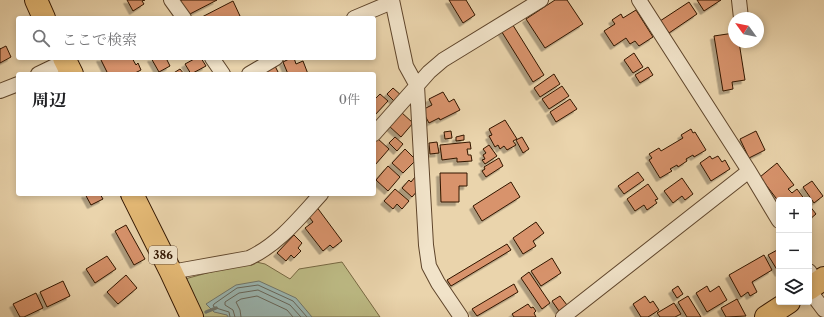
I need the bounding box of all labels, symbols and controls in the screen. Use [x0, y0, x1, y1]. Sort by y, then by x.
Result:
north arrow [728, 12, 764, 48]
search box [16, 16, 376, 60]
icon: search [30, 27, 52, 49]
text: ここで検索 [62, 30, 137, 49]
text: 周辺 [32, 90, 66, 110]
text: 0件 [339, 91, 360, 107]
map controls [776, 197, 812, 305]
button: + [776, 197, 812, 233]
button: − [776, 233, 812, 269]
road number: 386 [149, 246, 177, 264]
button: layers [776, 269, 812, 305]

